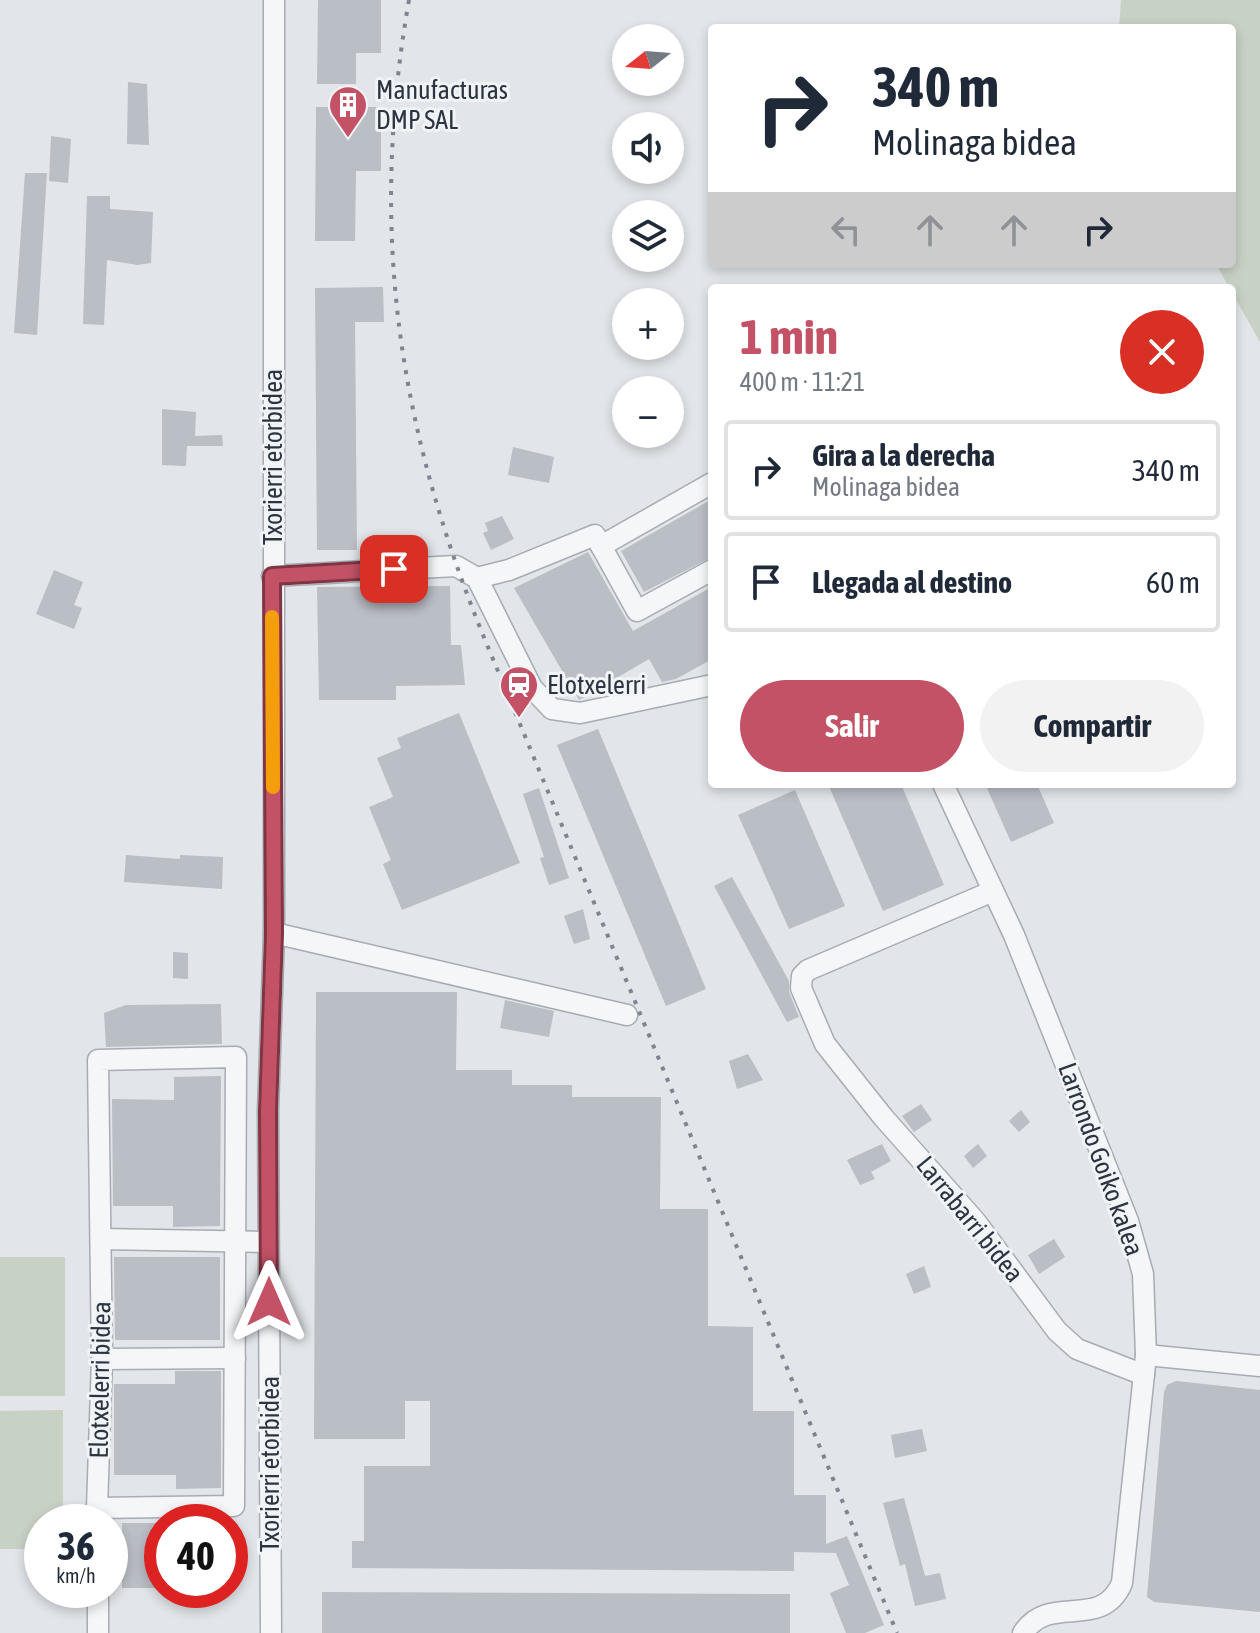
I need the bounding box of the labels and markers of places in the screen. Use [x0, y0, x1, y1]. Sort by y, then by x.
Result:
place label: Manufacturas DMP SAL [376, 75, 508, 135]
building icon: Manufacturas DMP SAL [327, 84, 369, 139]
pin [360, 535, 428, 603]
station icon: Elotxelerri [498, 664, 540, 719]
place label: Elotxelerri [547, 670, 646, 700]

